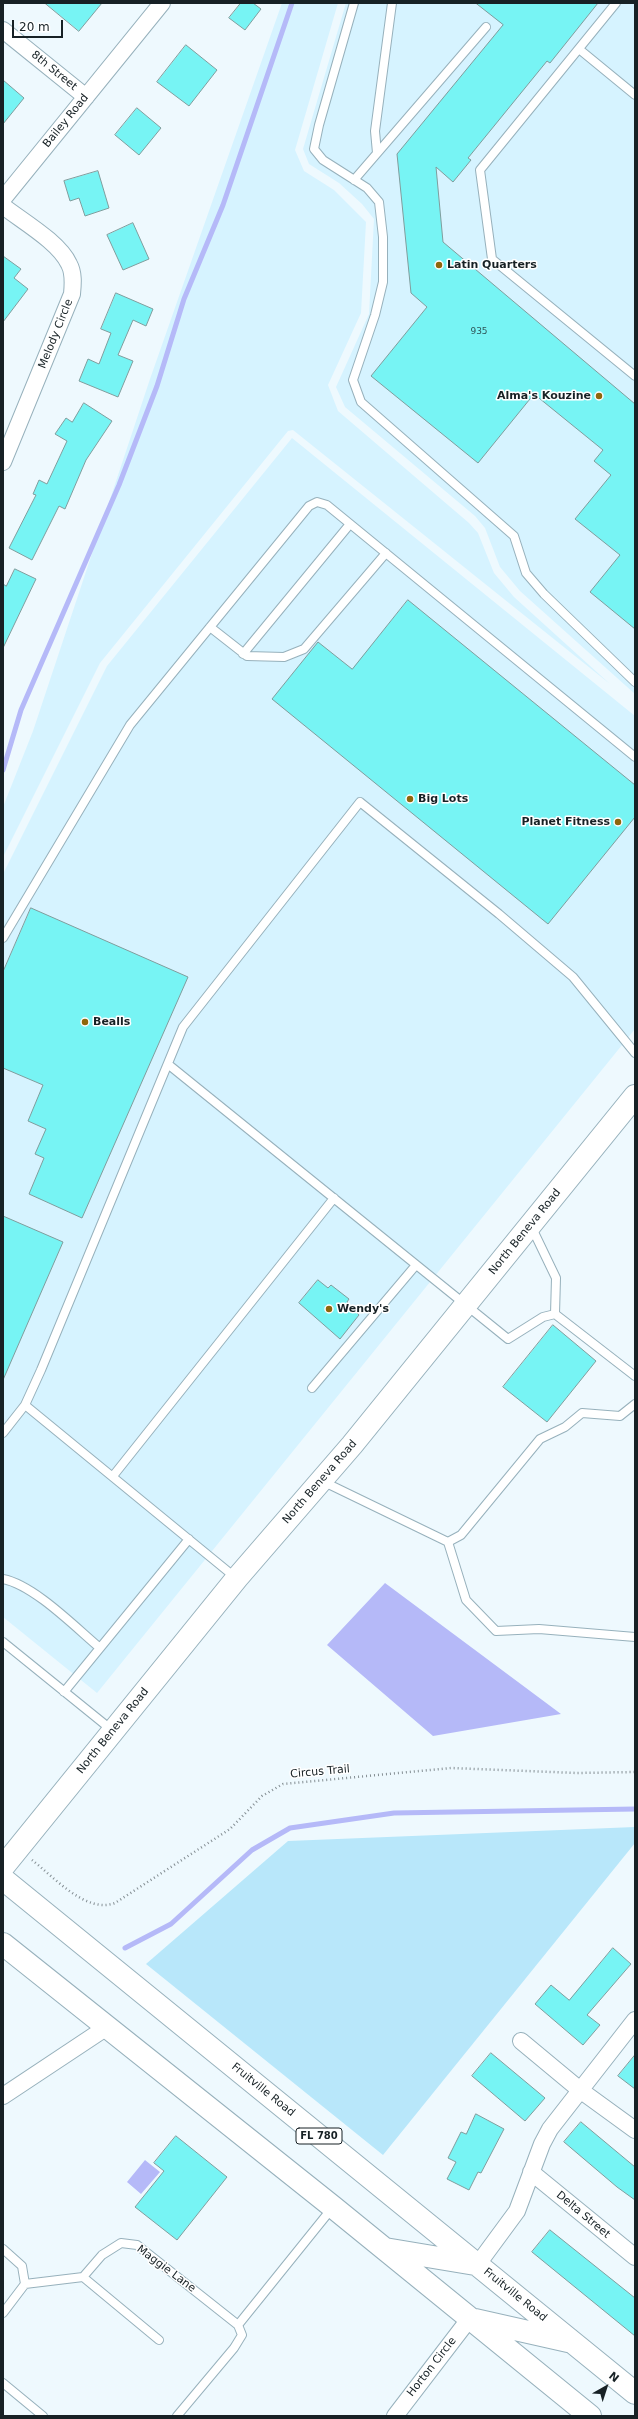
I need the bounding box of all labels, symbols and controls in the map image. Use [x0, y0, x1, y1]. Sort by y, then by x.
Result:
scale bar [14, 12, 65, 38]
text: 20 m [19, 20, 50, 34]
street label: 8th Street [28, 49, 80, 93]
street label: Bailey Road [40, 92, 92, 150]
place label: Latin Quarters [447, 258, 537, 272]
marker: Latin Quarters [434, 260, 444, 270]
street label: Melody Circle [36, 297, 76, 371]
house number: 935 [470, 327, 488, 337]
place label: Alma's Kouzine [497, 389, 591, 403]
marker: Alma's Kouzine [594, 391, 604, 401]
place label: Big Lots [418, 792, 468, 806]
marker: Big Lots [405, 794, 415, 804]
place label: Planet Fitness [521, 815, 610, 829]
marker: Planet Fitness [613, 817, 623, 827]
place label: Bealls [93, 1015, 130, 1029]
marker: Bealls [80, 1017, 90, 1027]
street label: North Beneva Road [486, 1186, 564, 1278]
place label: Wendy's [337, 1302, 389, 1316]
marker: Wendy's [324, 1304, 334, 1314]
street label: North Beneva Road [280, 1437, 360, 1527]
street label: North Beneva Road [74, 1685, 152, 1777]
street label: Circus Trail [290, 1763, 350, 1781]
street label: Fruitville Road [229, 2060, 297, 2120]
road number: FL 780 [296, 2128, 342, 2144]
street label: Delta Street [553, 2189, 613, 2241]
street label: Maggie Lane [134, 2243, 198, 2295]
street label: Fruitville Road [481, 2265, 549, 2325]
street label: Horton Circle [405, 2335, 459, 2399]
north arrow [586, 2367, 626, 2407]
text: N [606, 2369, 622, 2385]

